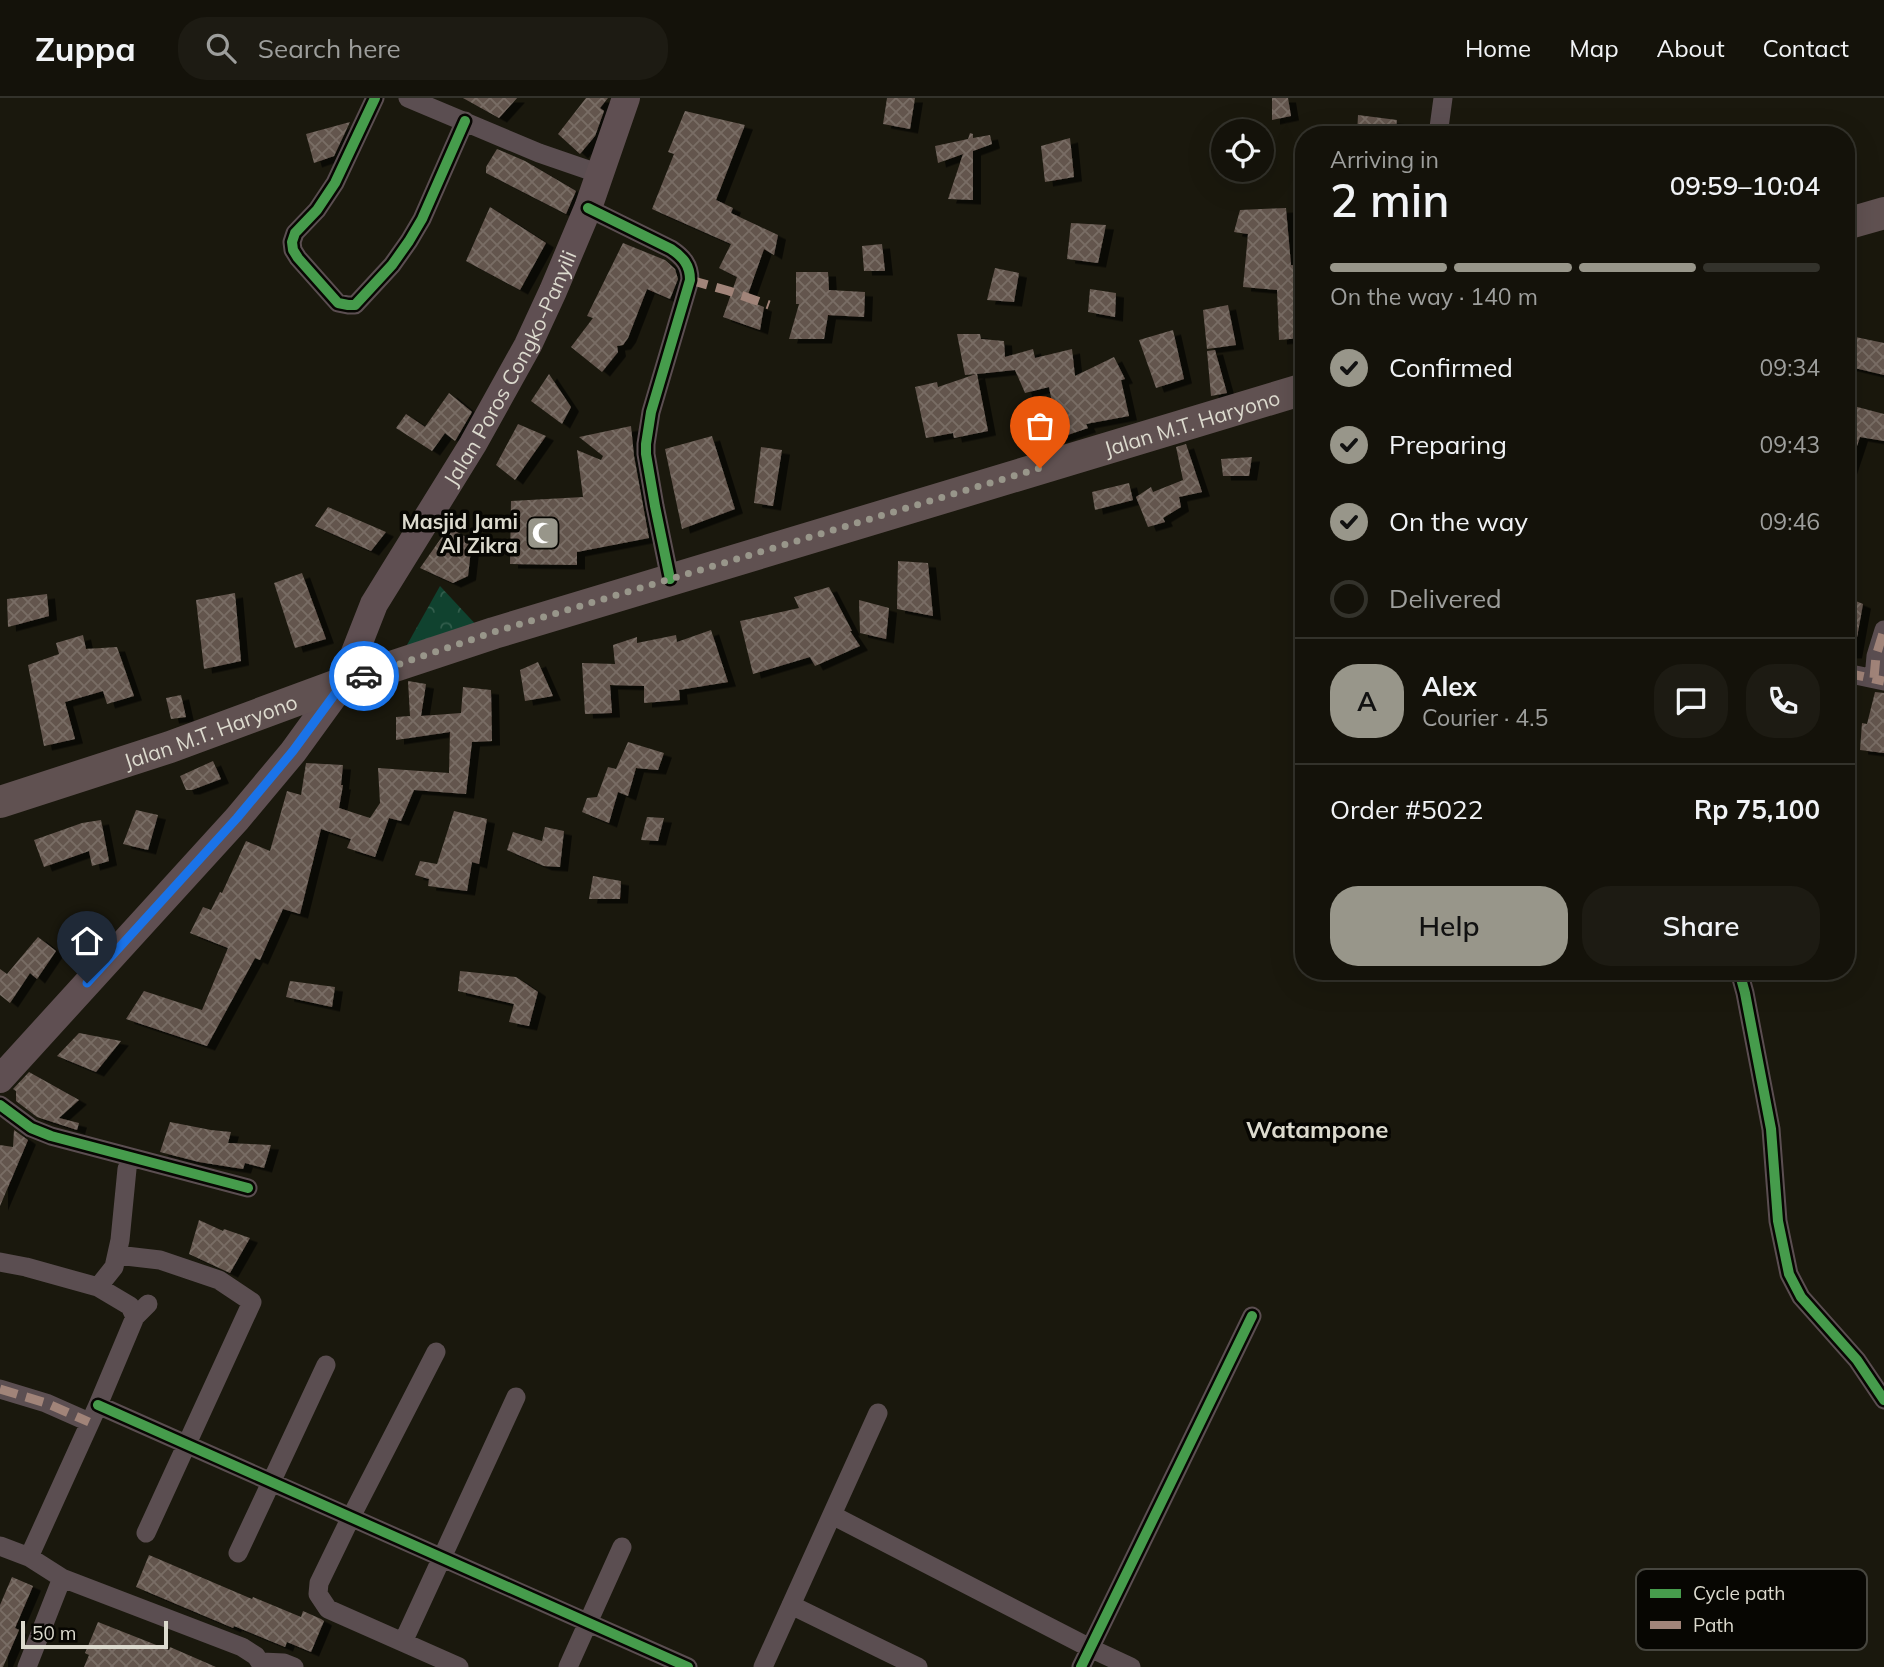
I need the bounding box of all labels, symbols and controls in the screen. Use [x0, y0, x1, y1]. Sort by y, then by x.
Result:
search box [178, 17, 668, 80]
text: Zuppa [35, 28, 136, 69]
icon: search [202, 29, 240, 67]
text: Search here [258, 32, 401, 65]
text: Home [1465, 33, 1531, 63]
text: Map [1569, 33, 1619, 63]
text: About [1657, 33, 1725, 63]
text: Contact [1763, 33, 1849, 63]
map controls [1211, 119, 1274, 182]
button: locate [1211, 119, 1274, 182]
text: Arriving in [1330, 145, 1439, 174]
text: 09:59–10:04 [1670, 169, 1820, 202]
text: 2 min [1330, 171, 1449, 229]
street label: Jalan Poros Congko-Panyili [438, 246, 582, 490]
text: On the way · 140 m [1330, 282, 1538, 311]
icon: check [1330, 349, 1368, 387]
text: Confirmed [1389, 351, 1513, 384]
text: 09:34 [1760, 353, 1820, 382]
street label: Jalan M.T. Haryono [1101, 384, 1283, 462]
pin [1010, 396, 1070, 468]
icon: bag [1021, 407, 1059, 445]
icon: check [1330, 426, 1368, 464]
text: Preparing [1389, 428, 1507, 461]
text: 09:43 [1760, 430, 1820, 459]
icon: check [1330, 503, 1368, 541]
text: On the way [1389, 505, 1528, 538]
text: 09:46 [1760, 507, 1820, 536]
place label: Masjid Jami Al Zikra [401, 508, 518, 558]
mosque icon: Masjid Jami Al Zikra [524, 514, 562, 552]
text: Delivered [1389, 582, 1502, 615]
courier [329, 641, 399, 711]
icon: car [345, 657, 383, 695]
button: chat [1654, 664, 1728, 738]
button: phone [1746, 664, 1820, 738]
text: Alex [1422, 670, 1477, 703]
text: A [1357, 685, 1377, 718]
street label: Jalan M.T. Haryono [120, 688, 301, 774]
text: Courier · 4.5 [1422, 703, 1548, 732]
text: Order #5022 [1330, 793, 1483, 826]
text: Rp 75,100 [1694, 793, 1820, 826]
button: Help [1330, 886, 1568, 966]
button: Share [1582, 886, 1820, 966]
pin [57, 911, 117, 983]
icon: home [68, 922, 106, 960]
district label: Watampone [1246, 1114, 1388, 1144]
legend [1636, 1569, 1867, 1650]
text: Cycle path [1693, 1581, 1785, 1605]
text: Path [1693, 1613, 1734, 1637]
scale bar [21, 1618, 168, 1650]
text: 50 m [32, 1621, 76, 1645]

